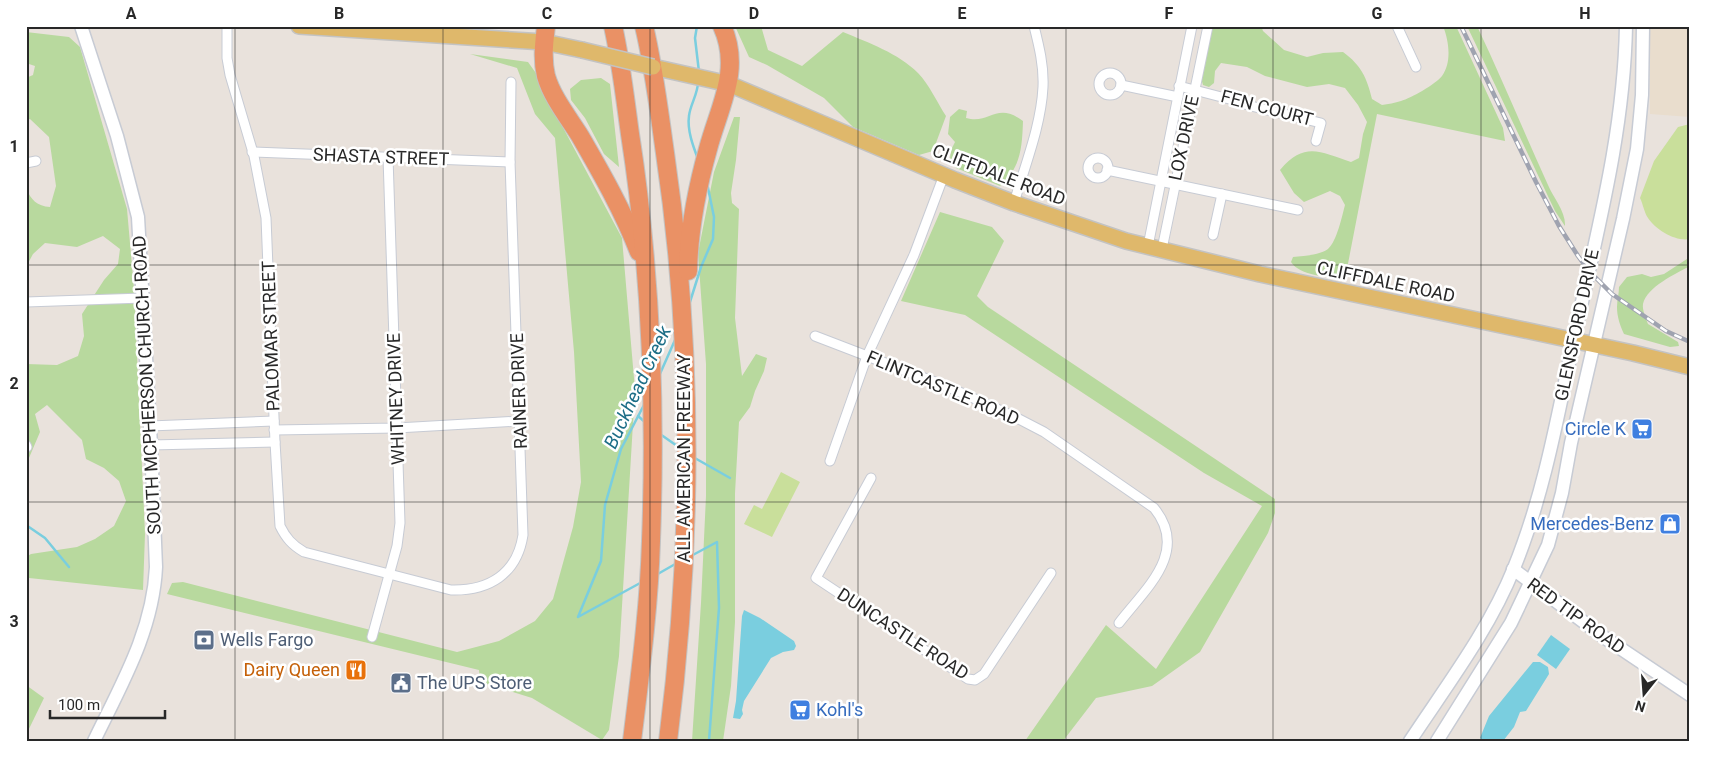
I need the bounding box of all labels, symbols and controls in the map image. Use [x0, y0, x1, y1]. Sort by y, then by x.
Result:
text: A [126, 4, 137, 23]
text: B [334, 4, 344, 23]
text: C [542, 4, 552, 23]
text: D [749, 4, 759, 23]
text: E [958, 4, 967, 23]
text: F [1165, 4, 1174, 23]
text: G [1372, 4, 1383, 23]
text: H [1579, 4, 1591, 23]
street label: FEN COURT [1219, 85, 1316, 130]
street label: LOX DRIVE [1164, 93, 1203, 182]
text: 1 [9, 137, 19, 156]
street label: CLIFFDALE ROAD [930, 139, 1069, 210]
street label: SHASTA STREET [313, 144, 450, 169]
street label: SOUTH MCPHERSON CHURCH ROAD [128, 235, 165, 535]
street label: GLENSFORD DRIVE [1550, 247, 1603, 403]
street label: CLIFFDALE ROAD [1315, 257, 1457, 306]
street label: PALOMAR STREET [257, 260, 284, 412]
water label: Buckhead Creek [599, 322, 676, 452]
street label: WHITNEY DRIVE [383, 333, 408, 465]
street label: RAINER DRIVE [506, 333, 531, 449]
street label: FLINTCASTLE ROAD [864, 346, 1023, 429]
street label: ALL AMERICAN FREEWAY [673, 353, 694, 562]
text: 2 [9, 374, 19, 393]
supermarket icon: Circle K [1630, 417, 1654, 441]
place label: Circle K [1565, 418, 1627, 439]
shop icon: Mercedes-Benz [1658, 512, 1682, 536]
place label: Mercedes-Benz [1530, 513, 1654, 534]
street label: RED TIP ROAD [1523, 573, 1629, 658]
street label: DUNCASTLE ROAD [834, 583, 973, 684]
text: 3 [9, 612, 19, 631]
bank icon: Wells Fargo [192, 628, 216, 652]
place label: Wells Fargo [220, 629, 314, 650]
restaurant icon: Dairy Queen [344, 658, 368, 682]
place label: Dairy Queen [243, 659, 340, 680]
north arrow [1618, 670, 1668, 720]
public building icon: The UPS Store [389, 671, 413, 695]
place label: The UPS Store [417, 672, 532, 693]
scale bar [50, 687, 165, 719]
text: 100 m [58, 696, 100, 714]
text: N [1633, 697, 1647, 716]
supermarket icon: Kohl's [788, 698, 812, 722]
place label: Kohl's [816, 699, 863, 720]

